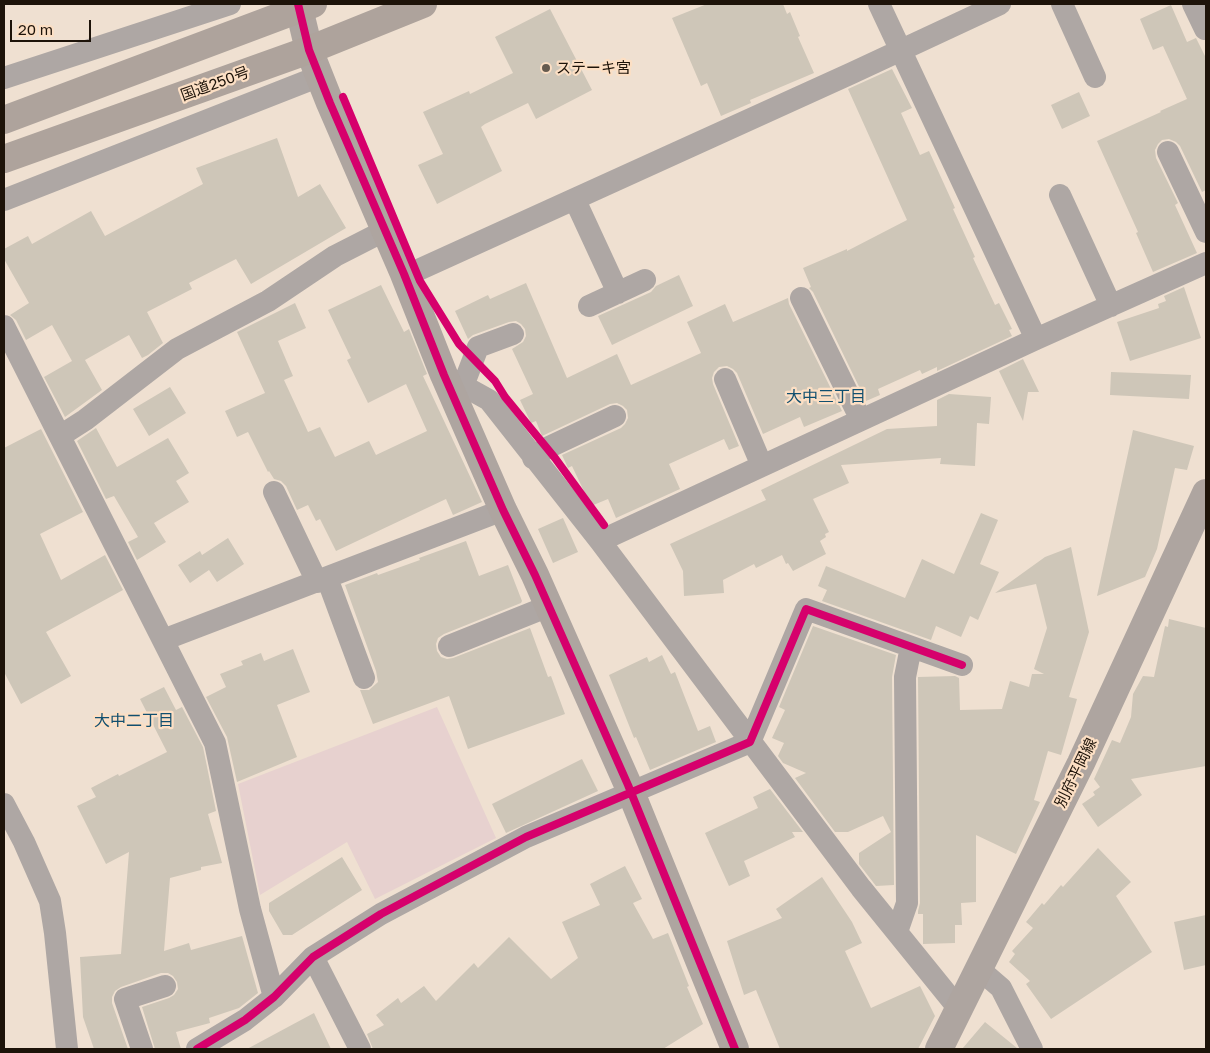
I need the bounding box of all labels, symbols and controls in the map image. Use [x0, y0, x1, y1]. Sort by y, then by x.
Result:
scale bar [12, 10, 94, 42]
text: 20 m [18, 20, 53, 38]
place label: ステーキ宮 [556, 59, 631, 77]
marker: ステーキ宮 [540, 62, 552, 74]
street label: 国道250号 [178, 63, 252, 105]
district label: 大中三丁目 [786, 387, 866, 407]
district label: 大中二丁目 [94, 711, 174, 731]
street label: 別府平岡線 [1051, 735, 1101, 811]

